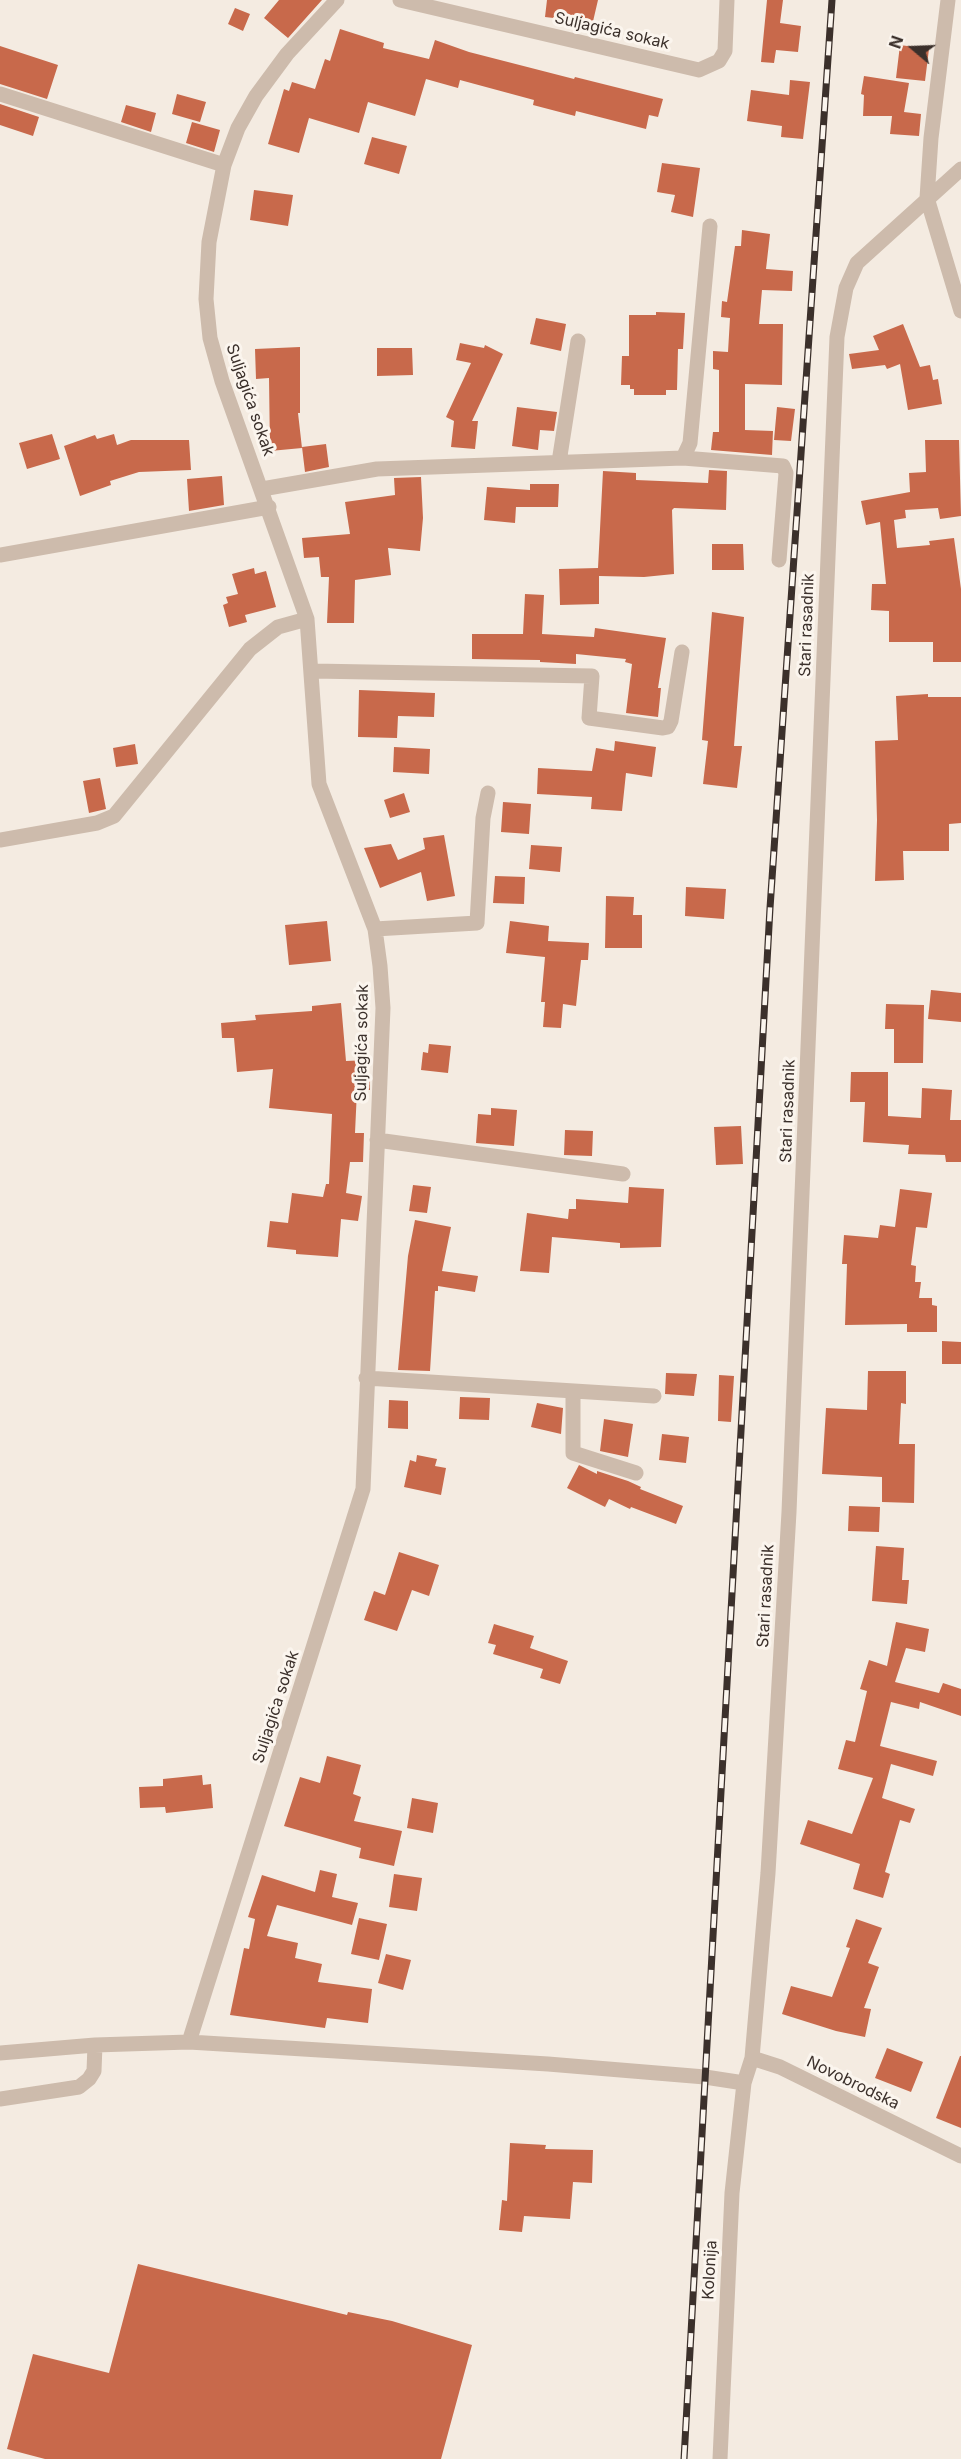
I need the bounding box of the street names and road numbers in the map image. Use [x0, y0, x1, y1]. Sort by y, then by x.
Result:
street label: Suljagića sokak [553, 8, 671, 54]
street label: Suljagića sokak [222, 341, 278, 459]
street label: Stari rasadnik [796, 573, 818, 677]
street label: Suljagića sokak [351, 984, 373, 1102]
street label: Stari rasadnik [777, 1059, 799, 1163]
street label: Stari rasadnik [754, 1544, 778, 1648]
street label: Suljagića sokak [249, 1648, 303, 1766]
street label: Novobrodska [804, 2052, 902, 2114]
street label: Kolonija [699, 2240, 721, 2300]

